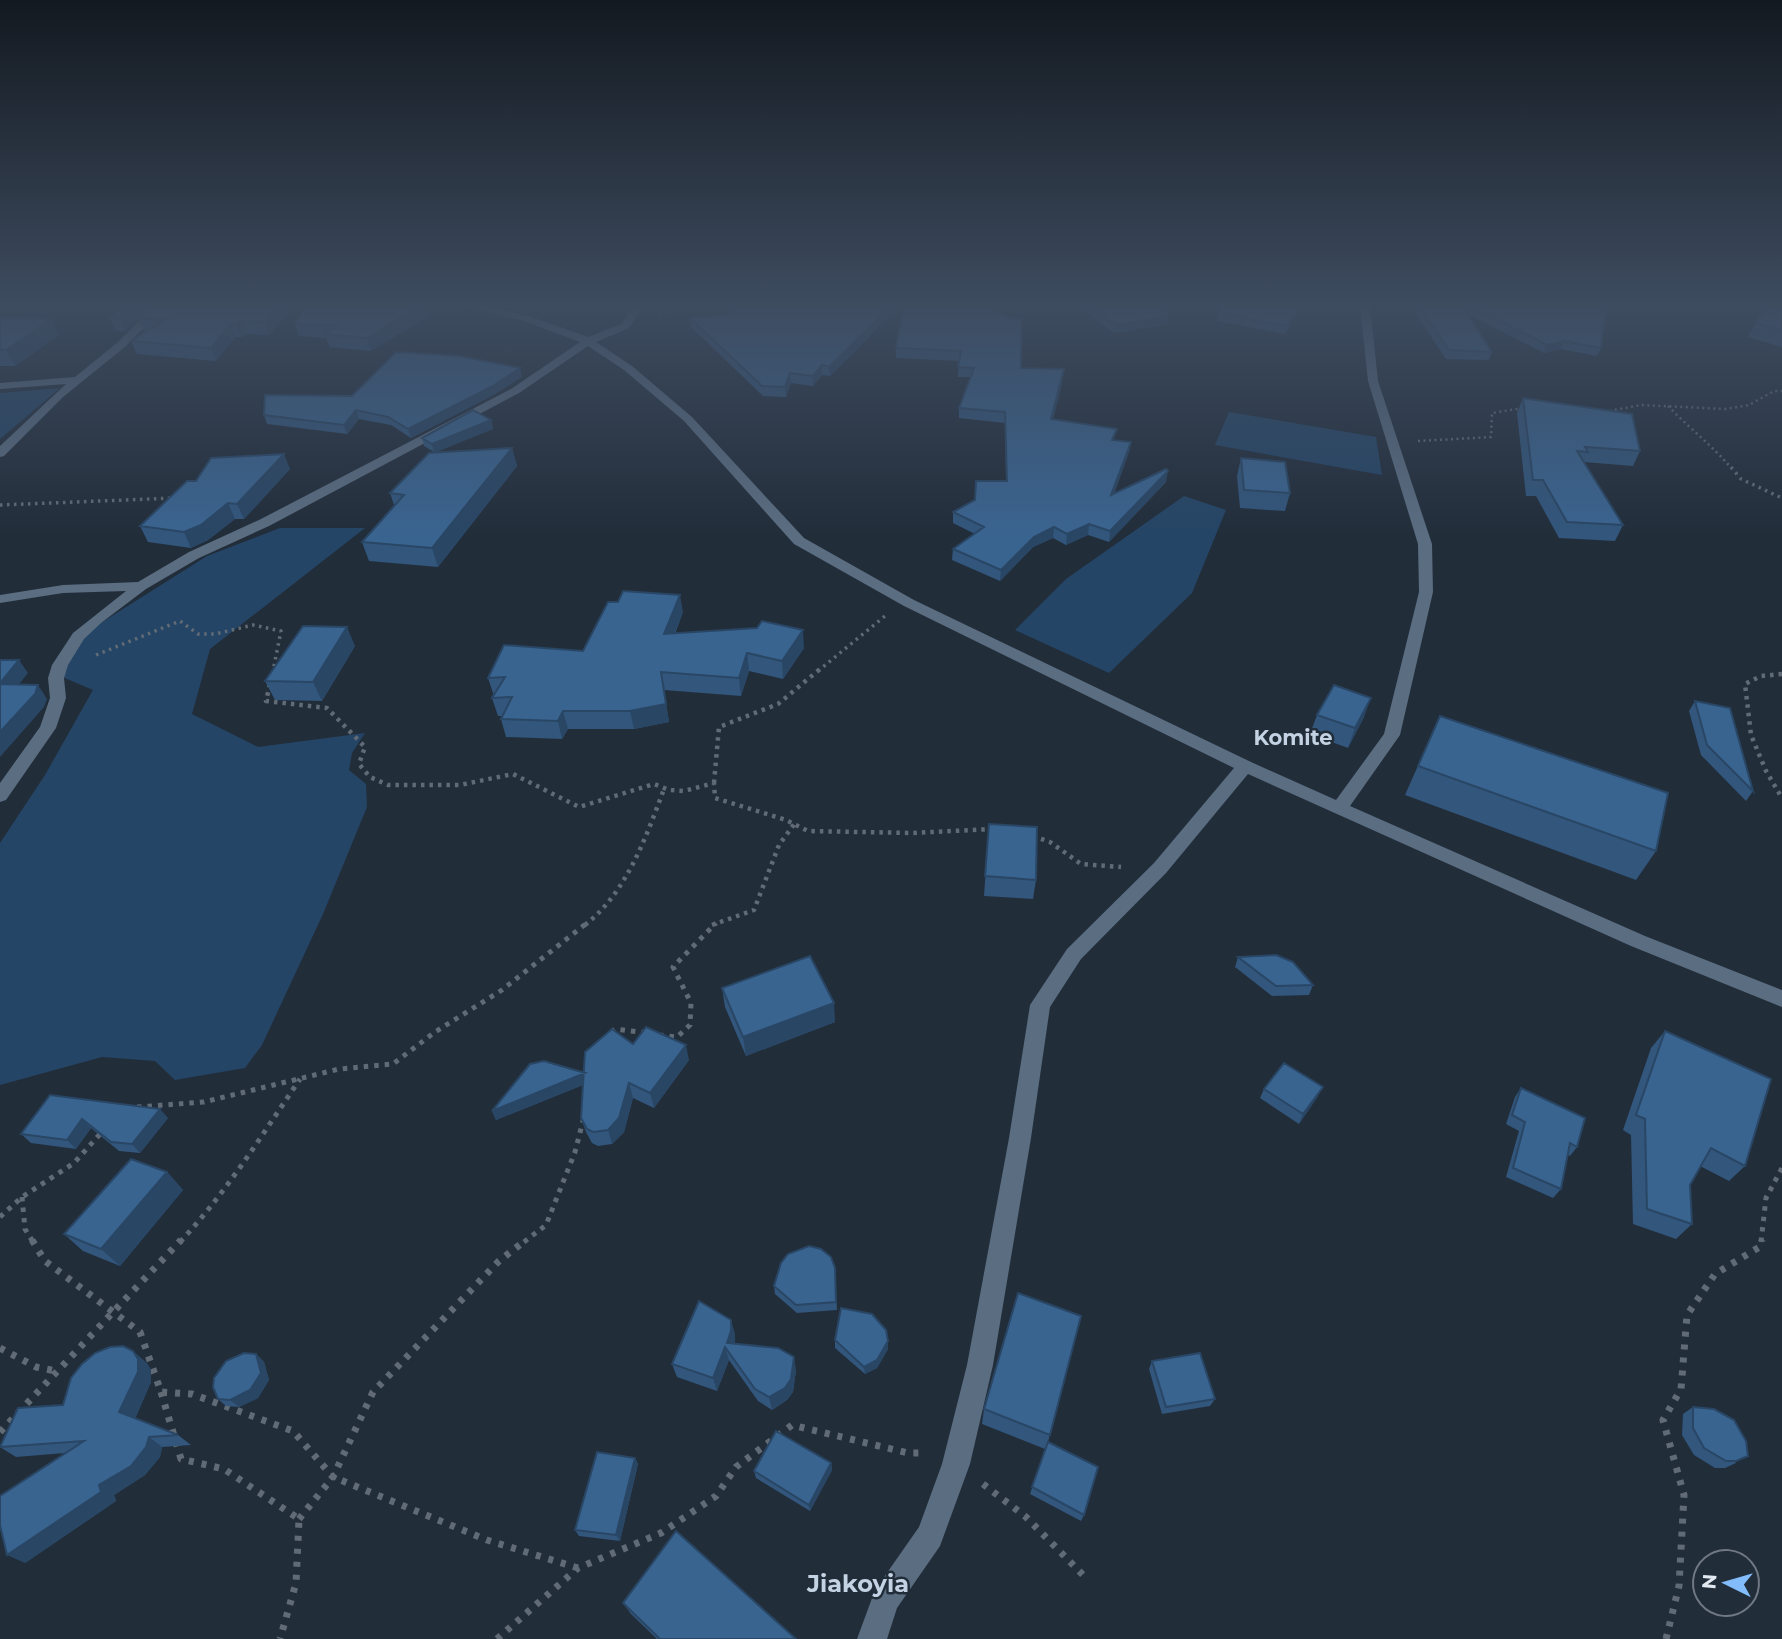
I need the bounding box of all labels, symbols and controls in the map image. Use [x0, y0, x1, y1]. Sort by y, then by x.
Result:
district label: Komite [1253, 725, 1333, 750]
north arrow [1691, 1548, 1761, 1618]
district label: Jiakoyia [806, 1569, 909, 1598]
text: N [1697, 1573, 1722, 1590]

